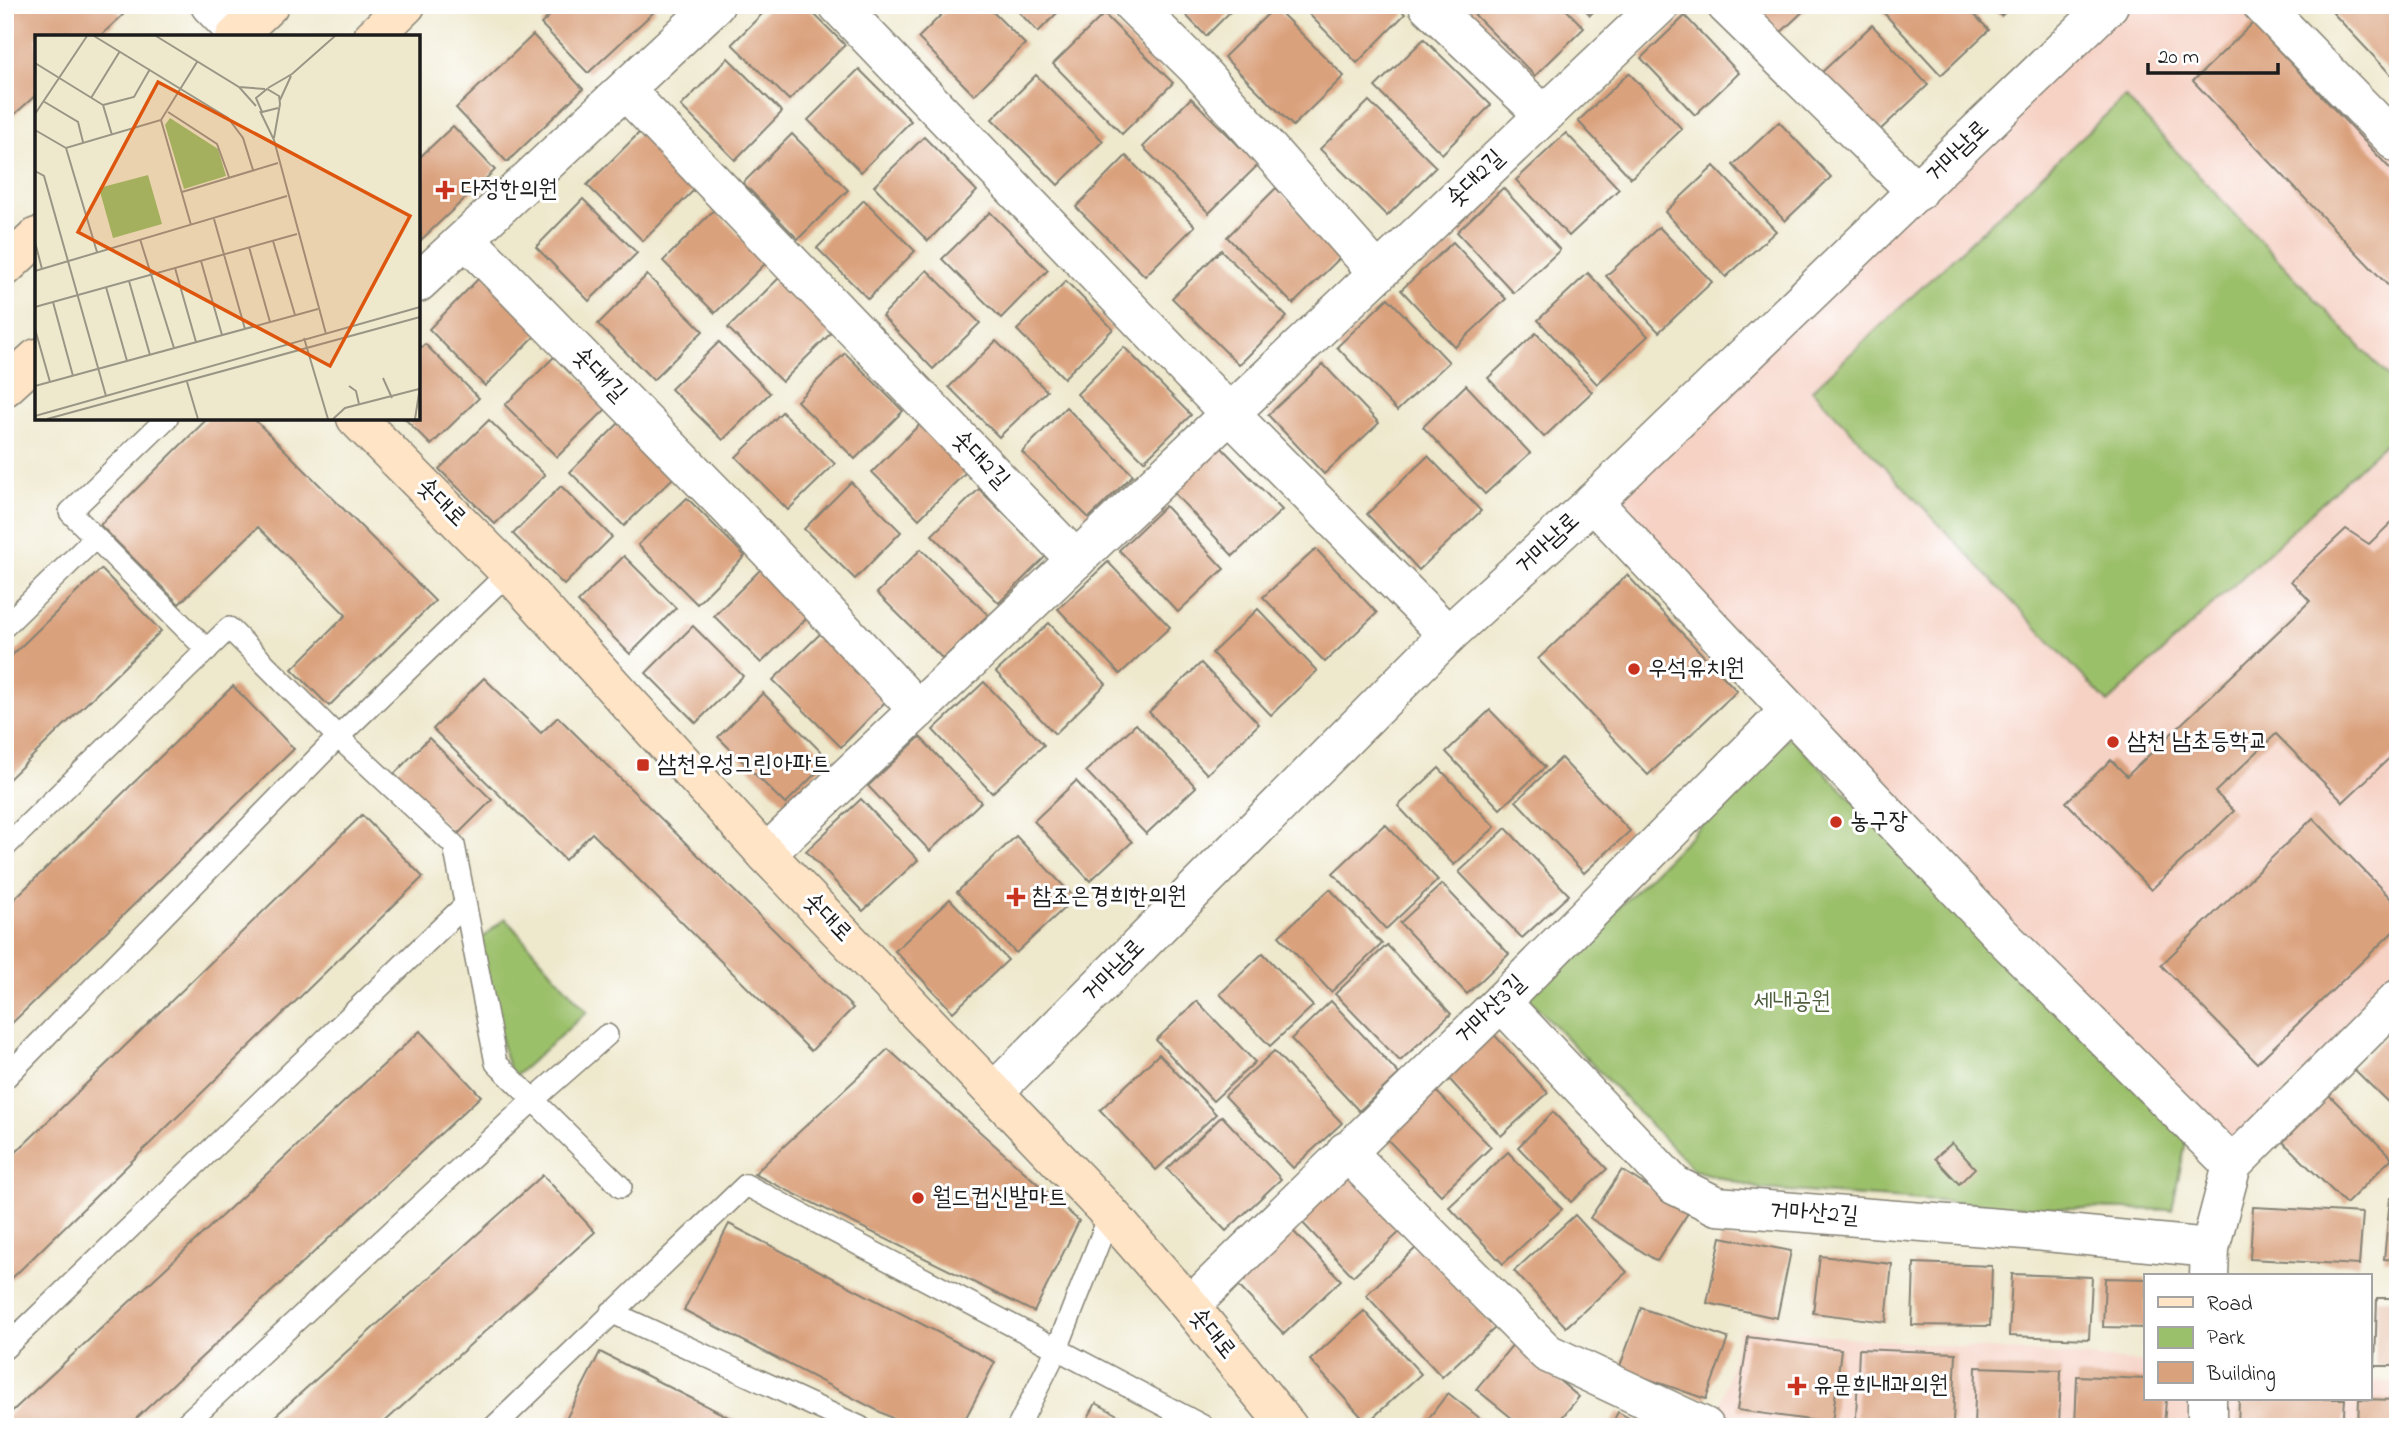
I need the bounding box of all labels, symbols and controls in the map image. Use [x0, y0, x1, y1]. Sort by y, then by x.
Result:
scale bar [2148, 32, 2277, 76]
inset map [35, 35, 420, 420]
text: 20 m [2158, 43, 2199, 73]
street label: 거마남로 [1918, 113, 1998, 191]
street label: 솟대2길 [1439, 142, 1513, 216]
place label: 다정한의원 [461, 173, 558, 208]
marker: 다정한의원 [435, 180, 455, 200]
street label: 솟대1길 [564, 339, 634, 411]
street label: 솟대2길 [943, 423, 1017, 497]
street label: 솟대로 [408, 470, 474, 536]
street label: 거마남로 [1508, 505, 1588, 583]
place label: 우석유치원 [1648, 652, 1745, 687]
marker: 우석유치원 [1626, 661, 1642, 677]
place label: 삼천 남초등학교 [2127, 725, 2268, 760]
marker: 삼천 남초등학교 [2105, 734, 2121, 750]
place label: 삼천우성그린아파트 [657, 748, 831, 783]
marker: 삼천우성그린아파트 [635, 757, 651, 773]
place label: 농구장 [1850, 805, 1908, 840]
marker: 농구장 [1828, 814, 1844, 830]
place label: 참조은경희한의원 [1032, 880, 1187, 915]
street label: 솟대로 [794, 885, 860, 951]
marker: 참조은경희한의원 [1006, 887, 1026, 907]
street label: 거마남로 [1074, 931, 1154, 1011]
street label: 거마산3길 [1447, 967, 1535, 1053]
park label: 세내공원 [1753, 985, 1831, 1020]
place label: 월드컵신발마트 [932, 1181, 1067, 1216]
marker: 월드컵신발마트 [910, 1190, 926, 1206]
street label: 거마산2길 [1768, 1193, 1860, 1235]
legend [2144, 1274, 2372, 1400]
text: Road [2207, 1290, 2253, 1320]
street label: 솟대로 [1180, 1300, 1244, 1368]
text: Park [2207, 1324, 2246, 1354]
text: Building [2206, 1360, 2276, 1392]
place label: 유문희내과의원 [1813, 1369, 1948, 1404]
marker: 유문희내과의원 [1787, 1376, 1807, 1396]

